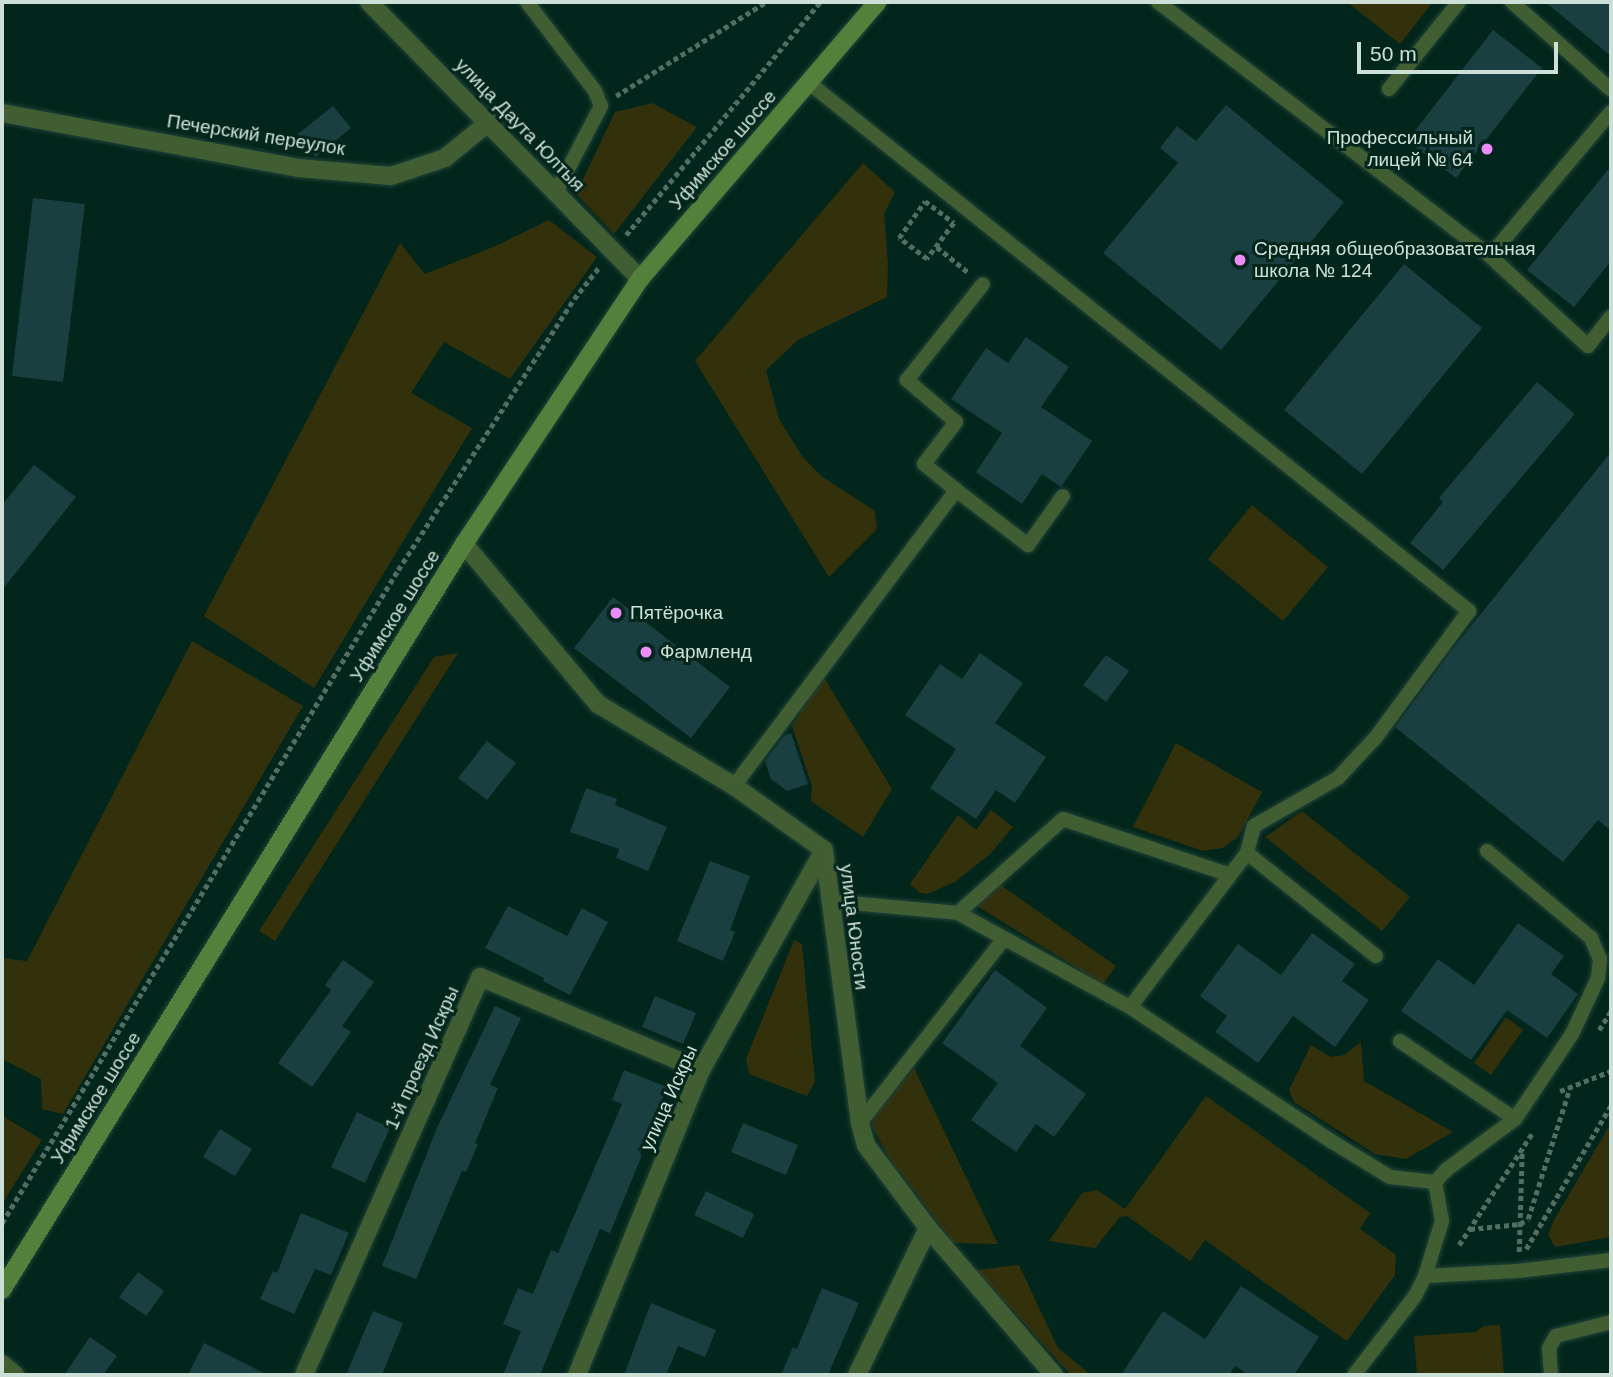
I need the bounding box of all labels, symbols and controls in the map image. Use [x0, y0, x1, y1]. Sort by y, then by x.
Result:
scale bar [1361, 28, 1562, 72]
text: 50 m [1370, 42, 1417, 65]
street label: улица Даута Юлтыя [450, 54, 590, 196]
street label: Уфимское шоссе [665, 85, 781, 215]
street label: Печерский переулок [165, 110, 347, 160]
place label: Профессильный лицей № 64 [1327, 127, 1473, 171]
marker: Профессильный лицей № 64 [1479, 141, 1495, 157]
place label: Средняя общеобразовательная школа № 124 [1254, 238, 1536, 282]
marker: Средняя общеобразовательная школа № 124 [1232, 252, 1248, 268]
street label: Уфимское шоссе [345, 546, 445, 686]
place label: Пятёрочка [630, 602, 723, 624]
marker: Пятёрочка [608, 605, 624, 621]
place label: Фармленд [660, 641, 752, 663]
marker: Фармленд [638, 644, 654, 660]
street label: улица Юности [835, 863, 873, 991]
street label: 1-й проезд Искры [380, 983, 464, 1133]
street label: Уфимское шоссе [46, 1028, 146, 1168]
street label: улица Искры [636, 1042, 702, 1154]

